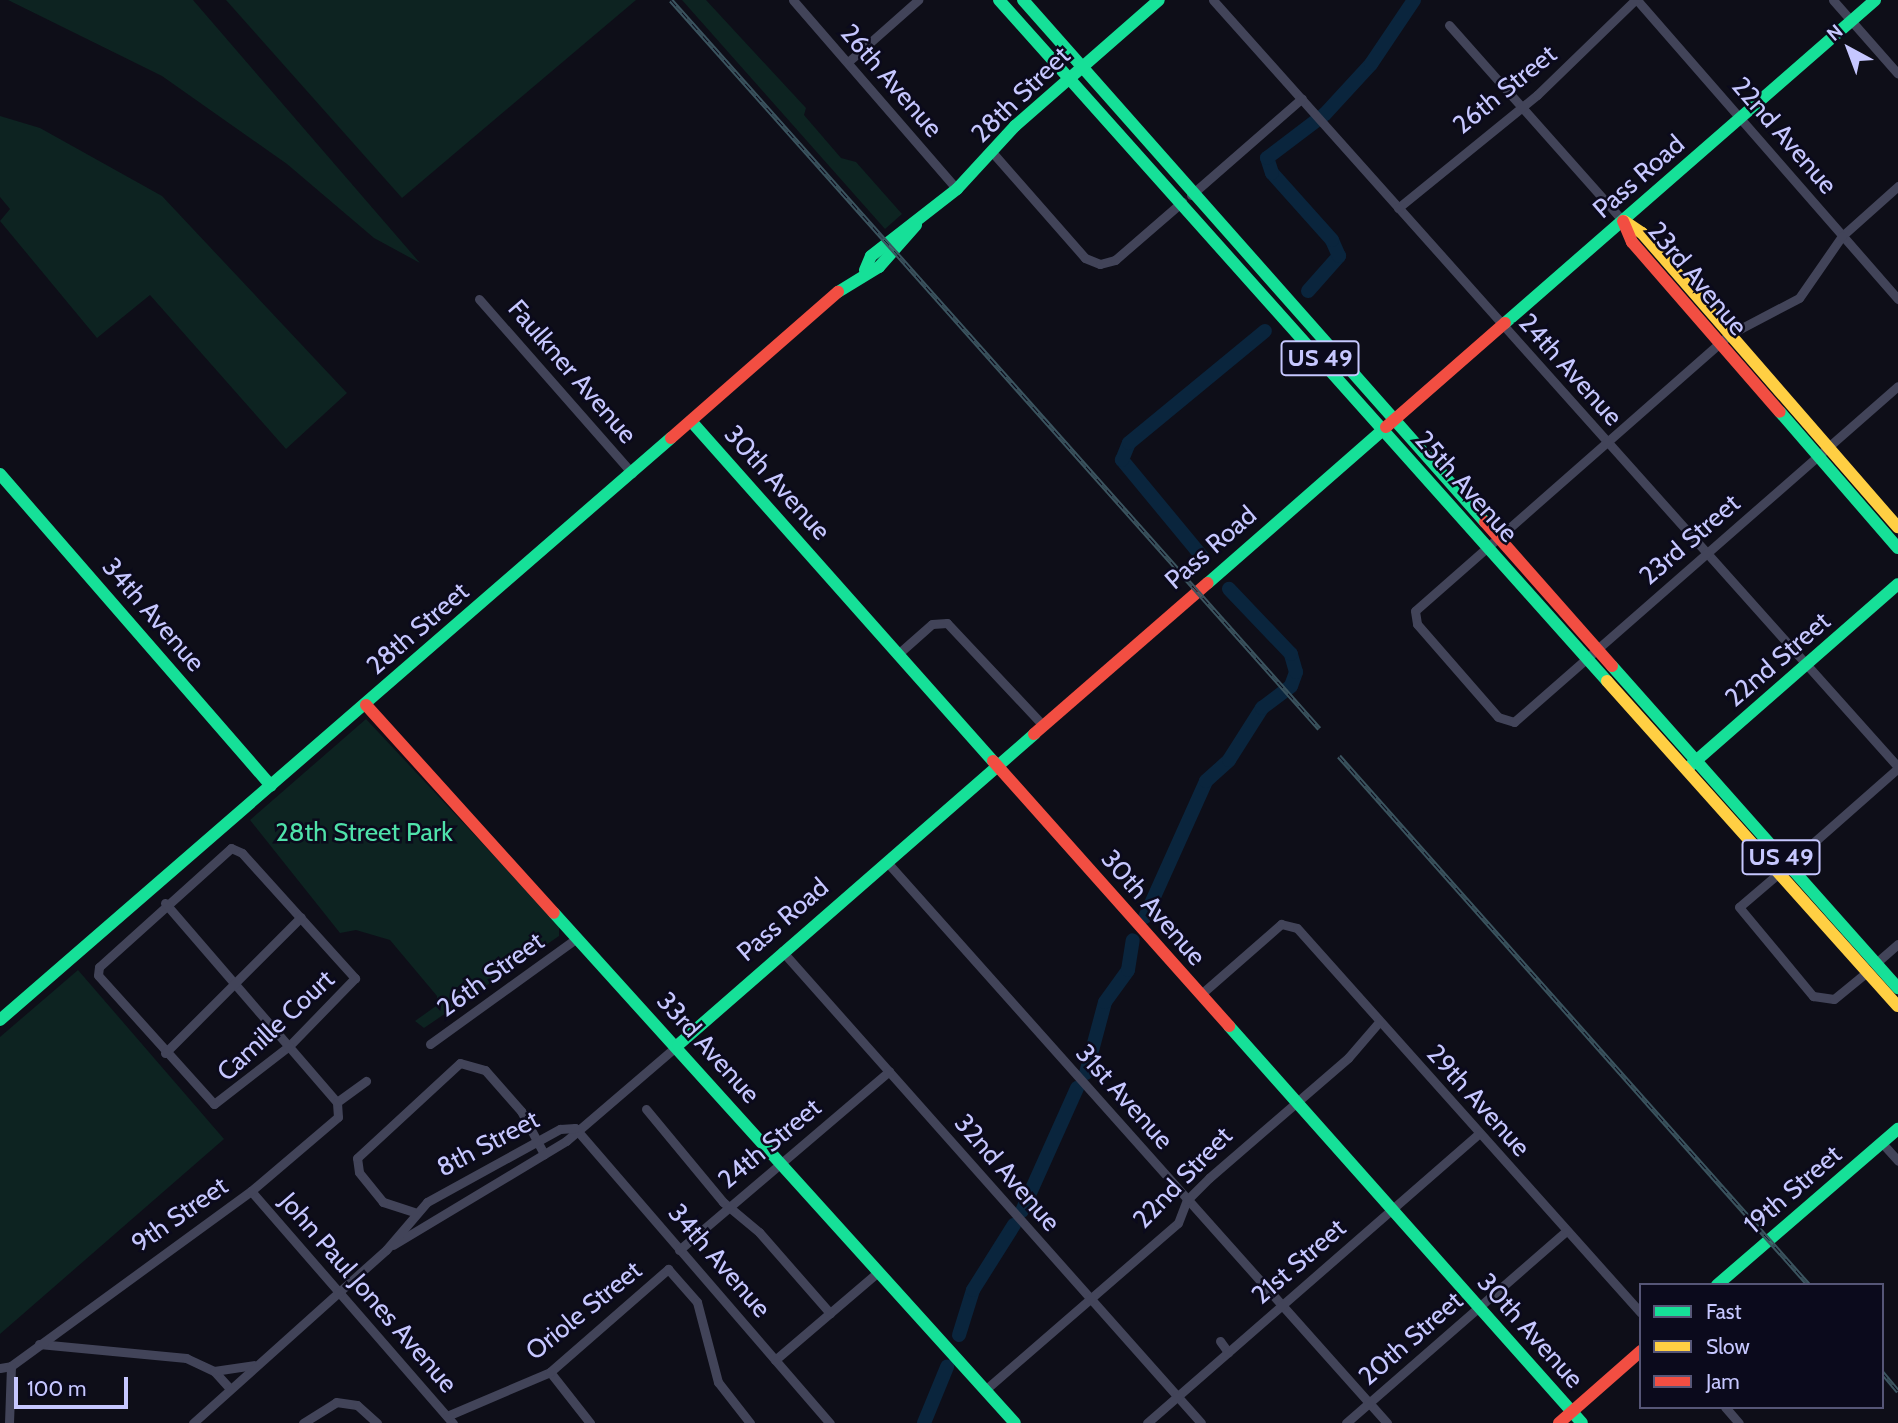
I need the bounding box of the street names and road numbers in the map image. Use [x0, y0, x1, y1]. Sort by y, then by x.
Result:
street label: 26th Avenue [833, 18, 949, 144]
street label: 26th Street [1447, 39, 1563, 141]
street label: 28th Street [965, 40, 1077, 150]
street label: 22nd Avenue [1725, 71, 1843, 201]
street label: Pass Road [1587, 129, 1691, 225]
street label: 23rd Avenue [1641, 216, 1753, 342]
street label: Faulkner Avenue [501, 294, 643, 450]
street label: 24th Avenue [1512, 308, 1628, 432]
road number: US 49 [1280, 338, 1360, 379]
street label: 30th Avenue [717, 419, 837, 547]
street label: 25th Avenue [1408, 425, 1524, 549]
street label: 23rd Street [1633, 488, 1747, 592]
street label: Pass Road [1159, 500, 1263, 596]
street label: 34th Avenue [95, 552, 211, 678]
street label: 28th Street [361, 576, 475, 682]
street label: 22nd Street [1719, 606, 1837, 714]
road number: US 49 [1741, 836, 1821, 878]
street label: 30th Avenue [1094, 844, 1212, 972]
street label: Pass Road [731, 872, 835, 968]
street label: 26th Street [432, 926, 550, 1024]
street label: Camille Court [211, 964, 341, 1088]
street label: 33rd Avenue [650, 986, 766, 1110]
street label: 31st Avenue [1069, 1038, 1179, 1156]
street label: 29th Avenue [1420, 1039, 1536, 1163]
street label: 24th Street [712, 1092, 828, 1196]
street label: 8th Street [432, 1104, 544, 1184]
street label: 32nd Avenue [948, 1108, 1066, 1238]
street label: 22nd Street [1127, 1121, 1239, 1235]
street label: 19th Street [1738, 1139, 1848, 1241]
street label: 9th Street [126, 1171, 234, 1259]
street label: John Paul Jones Avenue [273, 1186, 463, 1400]
street label: 34th Avenue [661, 1198, 777, 1324]
street label: 21st Street [1246, 1213, 1352, 1311]
street label: Oriole Street [520, 1255, 648, 1367]
street label: 30th Avenue [1470, 1267, 1590, 1395]
street label: 20th Street [1353, 1285, 1469, 1393]

